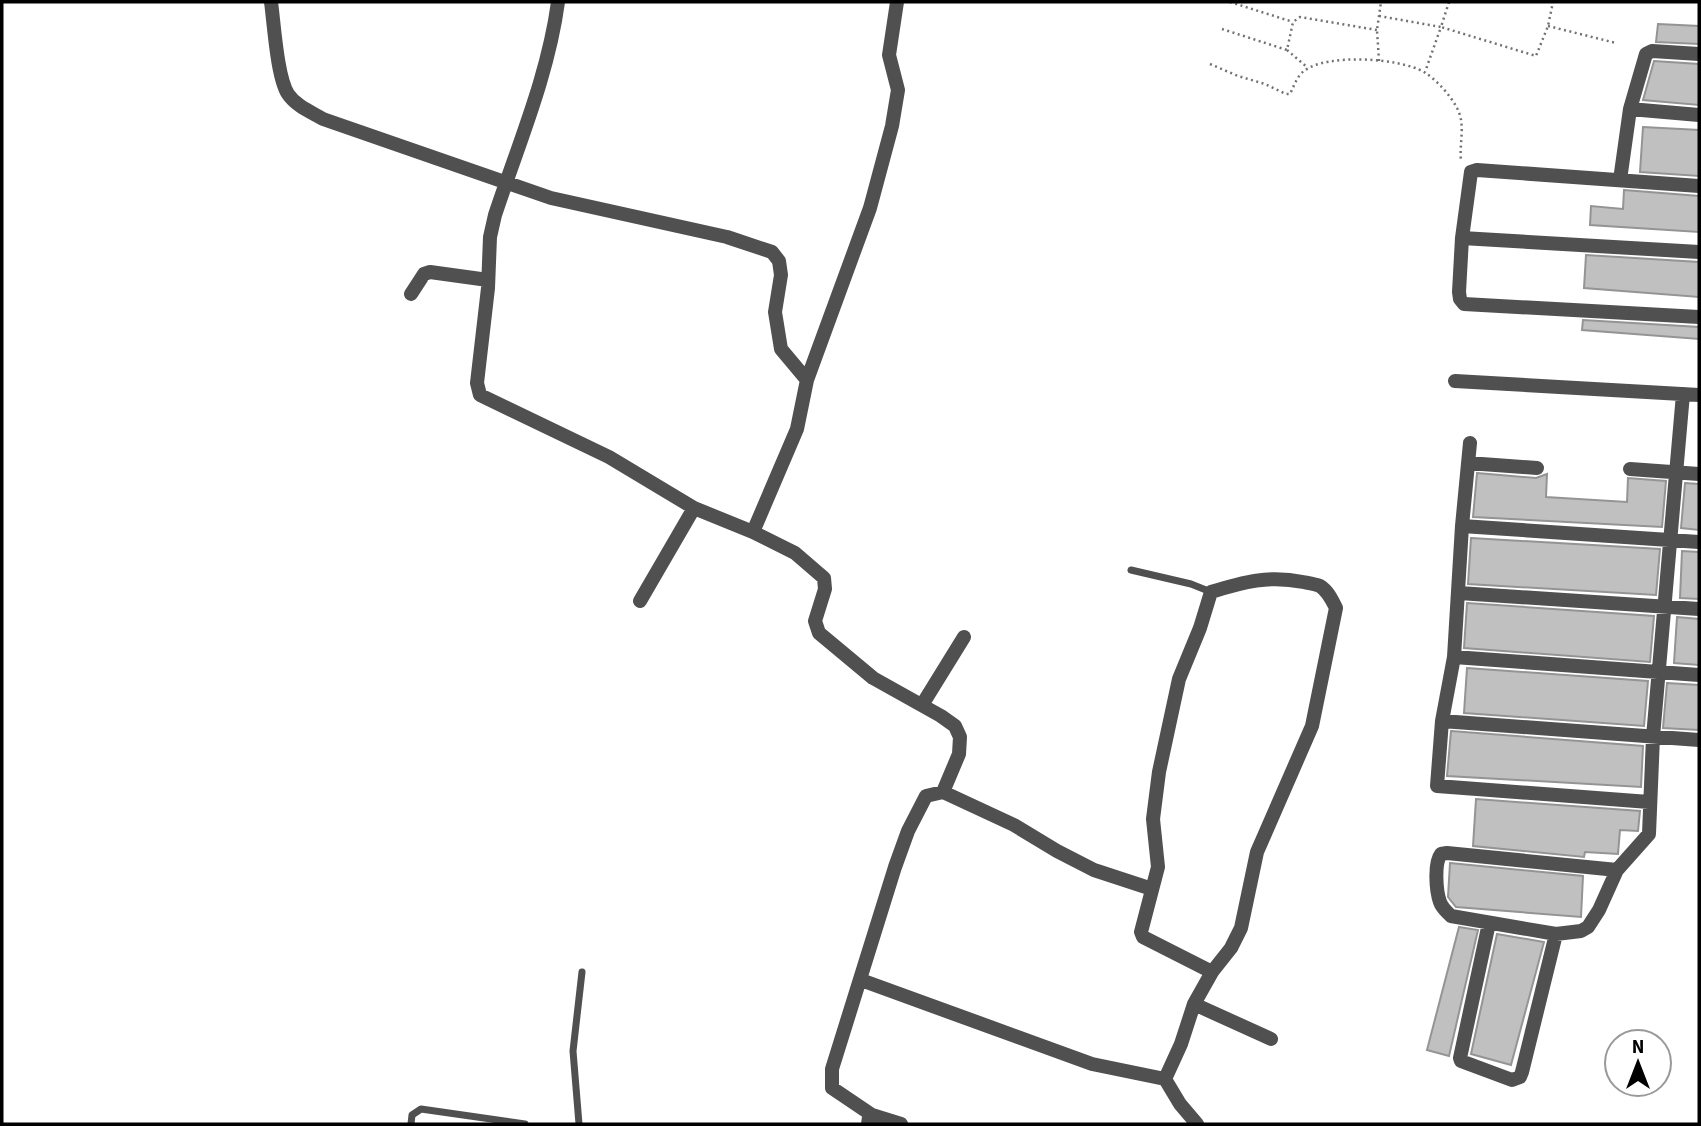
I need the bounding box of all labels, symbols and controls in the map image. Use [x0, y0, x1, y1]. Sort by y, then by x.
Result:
north arrow [1603, 1028, 1673, 1098]
text: N [1632, 1034, 1644, 1061]

